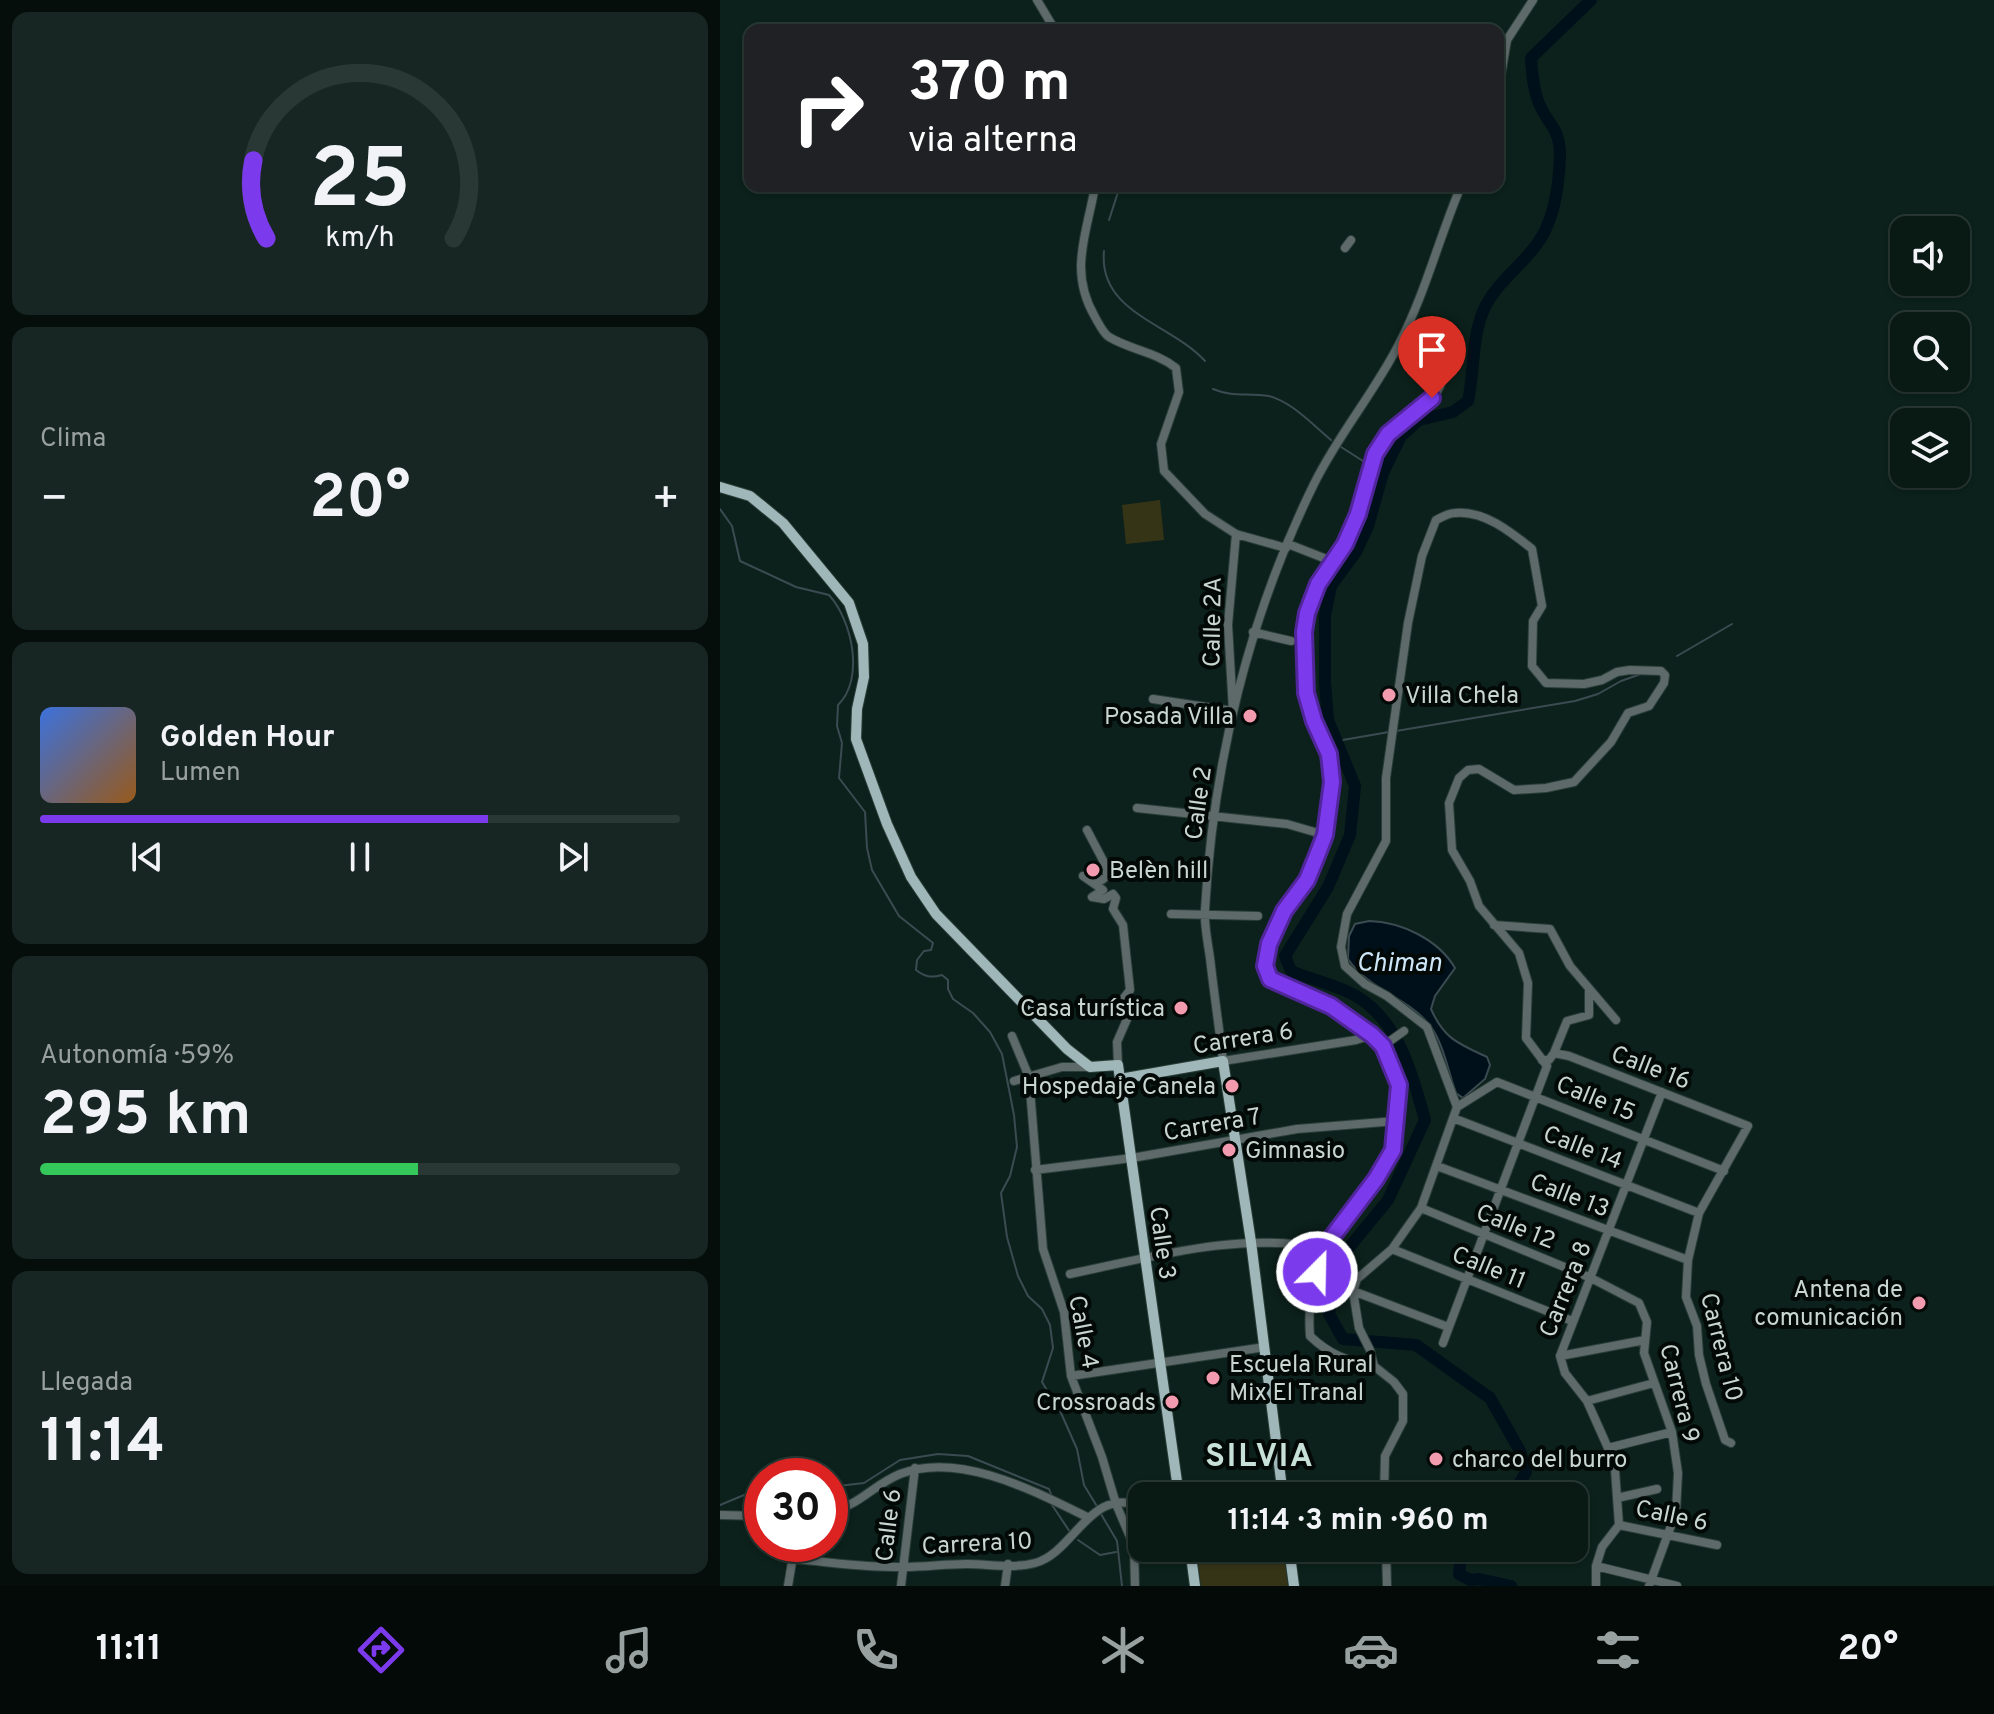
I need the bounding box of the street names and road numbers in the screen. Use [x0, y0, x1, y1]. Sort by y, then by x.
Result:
street label: Calle 2A [1198, 577, 1230, 667]
street label: Calle 2 [1180, 765, 1220, 842]
street label: Carrera 6 [1191, 1017, 1296, 1063]
street label: Calle 16 [1606, 1040, 1694, 1098]
street label: Calle 15 [1551, 1070, 1639, 1129]
street label: Carrera 7 [1161, 1103, 1263, 1149]
street label: Calle 14 [1538, 1120, 1626, 1178]
street label: Calle 13 [1525, 1168, 1613, 1226]
street label: Calle 12 [1471, 1198, 1559, 1257]
street label: Calle 3 [1141, 1205, 1181, 1282]
street label: Carrera 8 [1534, 1237, 1600, 1342]
street label: Calle 11 [1447, 1240, 1530, 1297]
street label: Carrera 10 [1692, 1290, 1748, 1405]
street label: Calle 4 [1060, 1293, 1104, 1372]
street label: Carrera 9 [1651, 1341, 1705, 1446]
street label: Calle 6 [871, 1487, 909, 1564]
street label: Calle 6 [1632, 1495, 1711, 1539]
street label: Carrera 10 [921, 1527, 1033, 1563]

